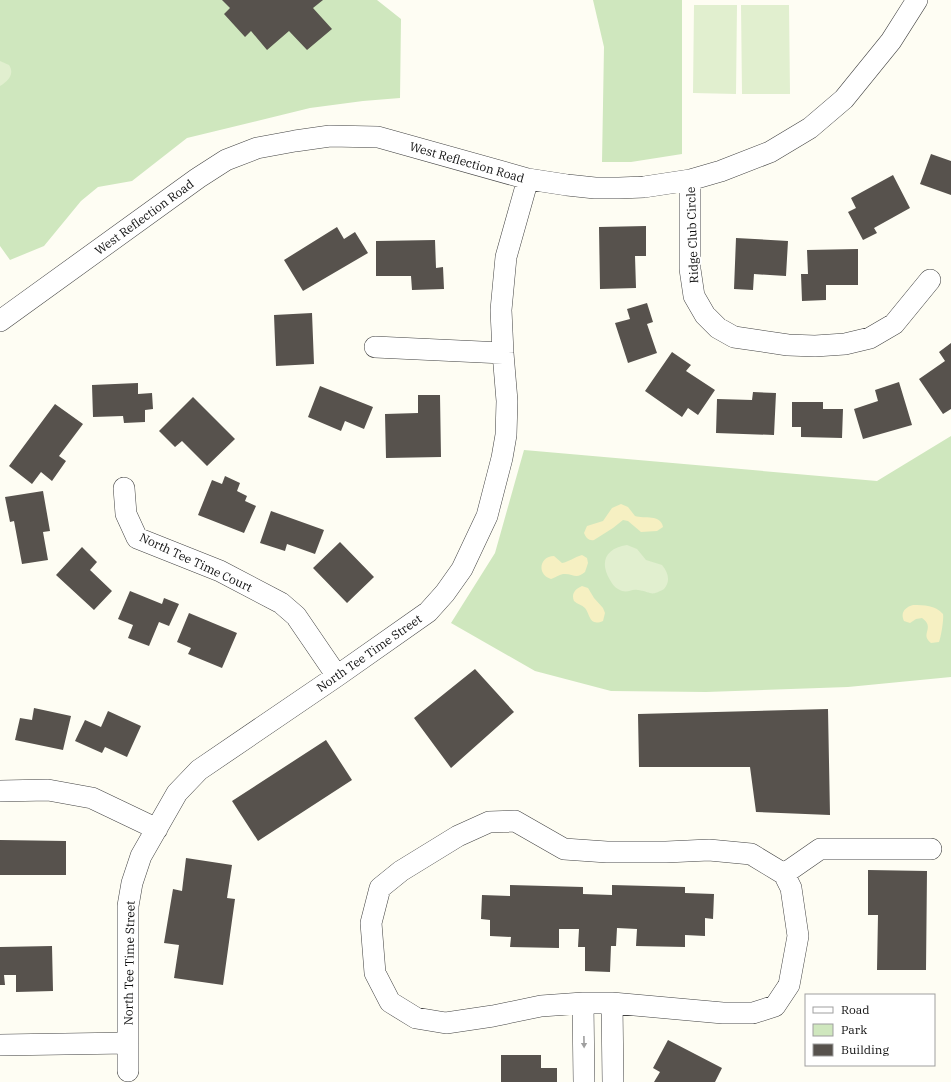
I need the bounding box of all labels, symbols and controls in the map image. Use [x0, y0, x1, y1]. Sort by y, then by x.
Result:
street label: West Reflection Road [408, 138, 526, 186]
street label: West Reflection Road [92, 176, 196, 258]
street label: Ridge Club Circle [683, 186, 701, 284]
street label: North Tee Time Court [137, 529, 255, 595]
street label: North Tee Time Street [314, 611, 424, 695]
street label: North Tee Time Street [120, 900, 138, 1026]
legend [805, 994, 935, 1066]
text: Road [841, 1002, 870, 1017]
text: Park [841, 1022, 867, 1037]
one-way arrow [580, 1036, 587, 1048]
text: Building [841, 1042, 889, 1057]

